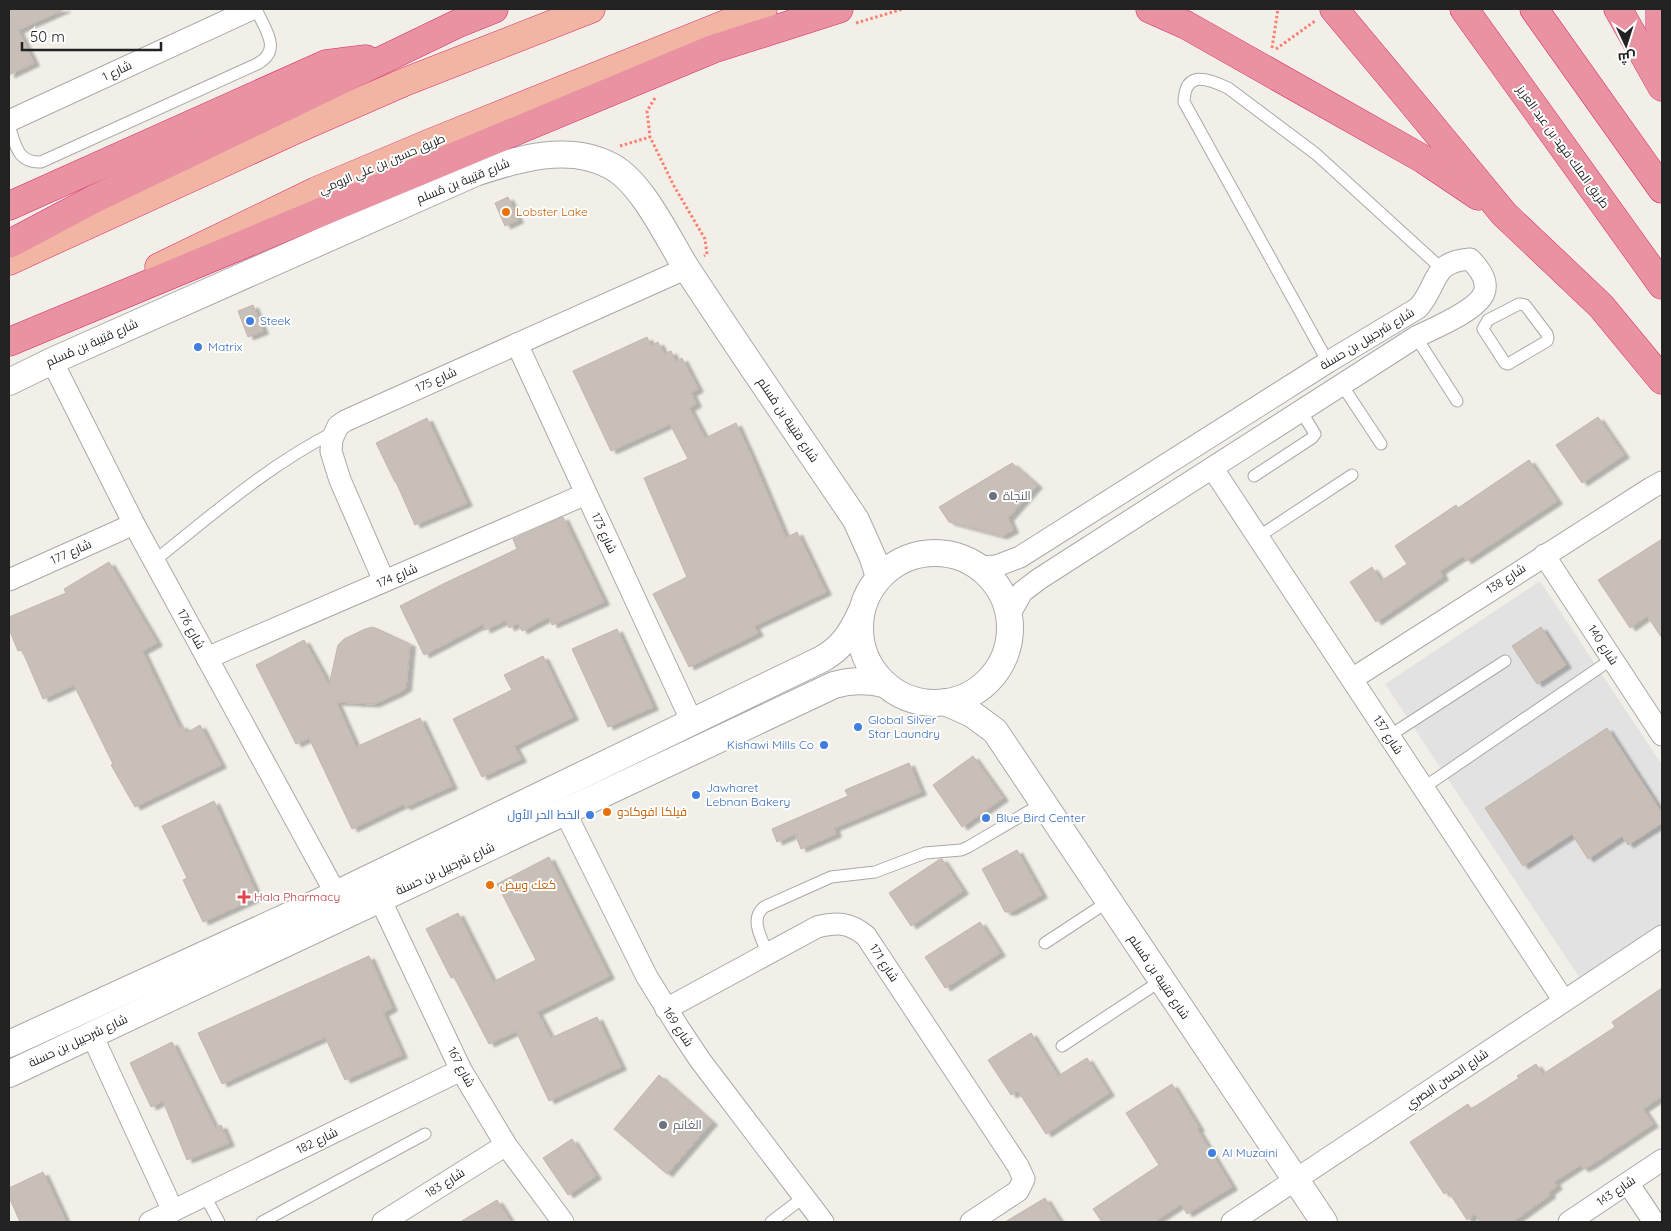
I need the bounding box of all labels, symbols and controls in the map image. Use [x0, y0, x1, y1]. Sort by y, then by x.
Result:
scale bar [22, 20, 161, 52]
north arrow [1601, 20, 1651, 70]
text: 50 m [30, 27, 65, 46]
text: ش [1617, 48, 1636, 68]
street label: شارع 1 [100, 57, 134, 85]
street label: طريق الملك فهد بن عبد العزيز [1513, 82, 1613, 211]
street label: طريق حسين بن علي الرومي [316, 130, 448, 200]
street label: شارع قتيبة بن مُسلم [414, 155, 512, 207]
place label: Lobster Lake [516, 204, 588, 219]
marker: Lobster Lake [500, 206, 512, 218]
street label: شارع شرحبيل بن حسنة [1317, 304, 1417, 374]
place label: Steek [260, 313, 291, 328]
marker: Steek [244, 315, 256, 327]
street label: شارع قتيبة بن مُسلم [43, 316, 141, 370]
place label: Matrix [208, 339, 242, 354]
marker: Matrix [192, 341, 204, 353]
street label: شارع 175 [413, 364, 459, 396]
street label: شارع قتيبة بن مُسلم [754, 374, 822, 466]
place label: النجاة [1003, 488, 1031, 503]
marker: النجاة [987, 490, 999, 502]
street label: شارع 173 [588, 510, 620, 556]
street label: شارع 177 [48, 536, 94, 568]
street label: شارع 174 [374, 560, 420, 592]
street label: شارع 138 [1483, 560, 1529, 598]
street label: شارع 176 [174, 606, 209, 652]
street label: شارع 140 [1584, 622, 1622, 668]
place label: Global Silver Star Laundry [868, 712, 940, 741]
street label: شارع 137 [1369, 712, 1407, 758]
marker: Global Silver Star Laundry [852, 721, 864, 733]
place label: Kishawi Mills Co [727, 737, 814, 752]
marker: Kishawi Mills Co [818, 739, 830, 751]
place label: Jawharet Lebnan Bakery [706, 780, 790, 809]
marker: Jawharet Lebnan Bakery [690, 789, 702, 801]
place label: فيلكا افوكادو [617, 804, 687, 819]
marker: فيلكا افوكادو [601, 806, 613, 818]
place label: الخط الحر الأول [507, 807, 580, 822]
marker: الخط الحر الأول [584, 809, 596, 821]
place label: Blue Bird Center [996, 810, 1086, 825]
marker: Blue Bird Center [980, 812, 992, 824]
street label: شارع شرحبيل بن حسنة [393, 839, 497, 899]
place label: كعك وبيض [500, 877, 556, 892]
marker: كعك وبيض [484, 879, 496, 891]
place label: Hala Pharmacy [254, 889, 340, 904]
marker: Hala Pharmacy [238, 891, 250, 903]
street label: شارع قتيبة بن مُسلم [1125, 931, 1193, 1023]
street label: شارع 171 [866, 941, 902, 985]
street label: شارع 169 [659, 1004, 697, 1050]
street label: شارع شرحبيل بن حسنة [26, 1011, 130, 1071]
street label: شارع 167 [444, 1044, 478, 1090]
street label: شارع الحسن البصري [1403, 1045, 1493, 1114]
place label: الغانم [673, 1117, 702, 1133]
marker: الغانم [657, 1119, 669, 1131]
street label: شارع 182 [294, 1124, 340, 1158]
place label: Al Muzaini [1222, 1145, 1278, 1160]
marker: Al Muzaini [1206, 1147, 1218, 1159]
street label: شارع 183 [422, 1165, 468, 1201]
street label: شارع 143 [1594, 1172, 1639, 1210]

